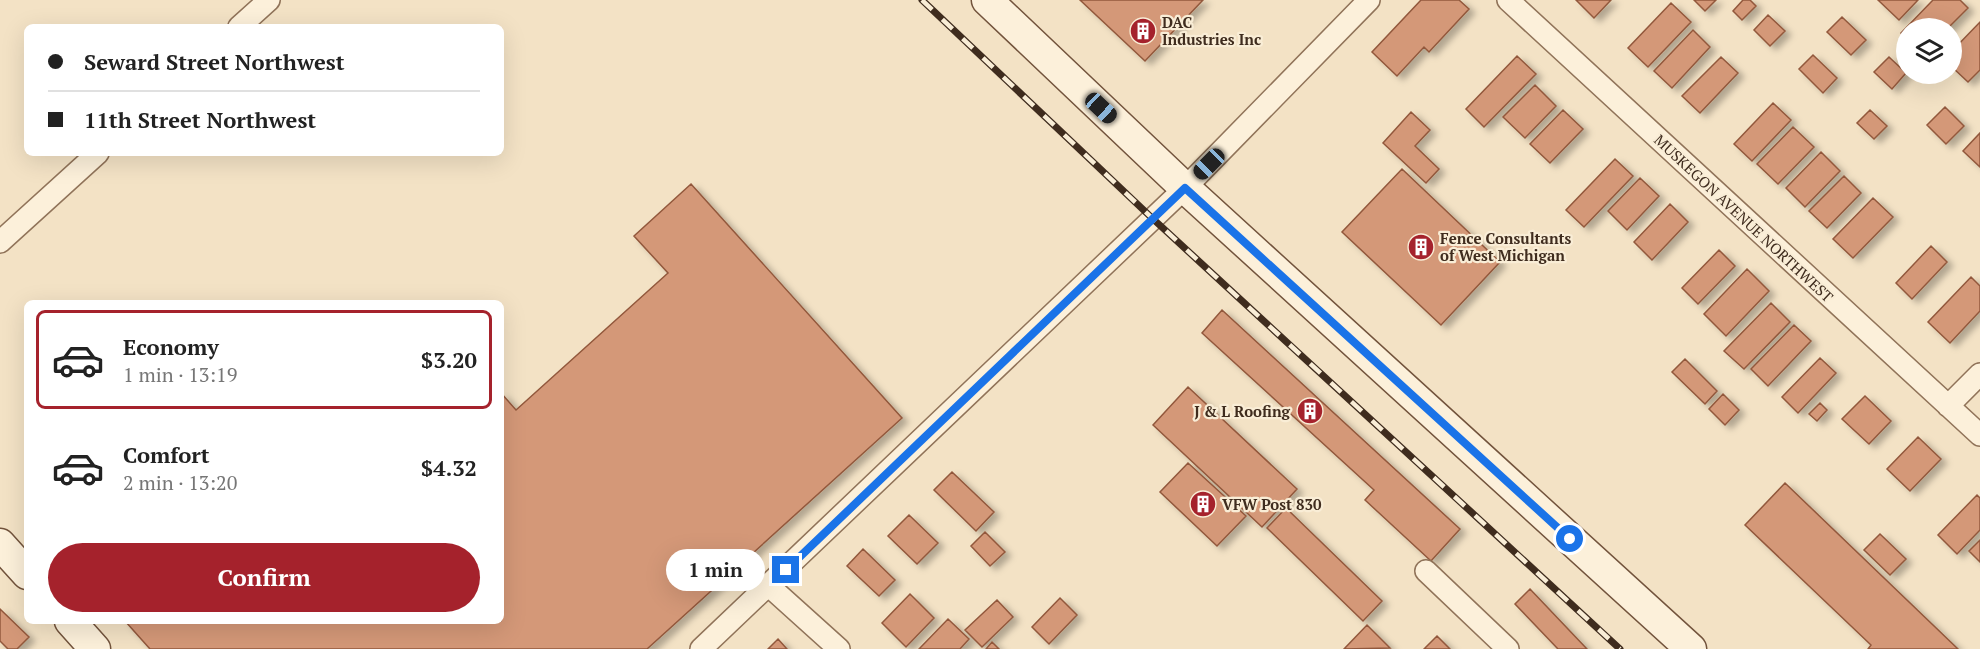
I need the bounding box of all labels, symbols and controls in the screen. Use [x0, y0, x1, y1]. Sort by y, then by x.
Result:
place label: DAC Industries Inc [1162, 12, 1261, 49]
building icon: DAC Industries Inc [1128, 16, 1158, 46]
map controls [1896, 18, 1962, 84]
button: layers [1896, 18, 1962, 84]
text: Seward Street Northwest [84, 47, 344, 76]
car [1082, 89, 1120, 127]
text: 11th Street Northwest [84, 105, 316, 134]
street label: MUSKEGON AVENUE NORTHWEST [1650, 130, 1838, 306]
car [1190, 145, 1228, 183]
place label: Fence Consultants of West Michigan [1440, 228, 1572, 265]
building icon: Fence Consultants of West Michigan [1406, 232, 1436, 262]
text: Economy [123, 332, 219, 361]
icon: car [51, 333, 105, 387]
text: $3.20 [421, 345, 477, 374]
text: 1 min · 13:19 [123, 361, 237, 388]
building icon: J & L Roofing [1295, 396, 1325, 426]
place label: J & L Roofing [1194, 401, 1291, 421]
text: Comfort [123, 440, 209, 469]
icon: car [51, 441, 105, 495]
text: $4.32 [421, 453, 477, 482]
text: 2 min · 13:20 [123, 469, 237, 496]
building icon: VFW Post 830 [1188, 489, 1218, 519]
place label: VFW Post 830 [1222, 494, 1322, 514]
route start [1556, 525, 1583, 552]
button: Confirm [48, 543, 480, 612]
callout: 1 min [666, 549, 765, 591]
text: 1 min [688, 556, 743, 583]
route end [772, 556, 799, 583]

